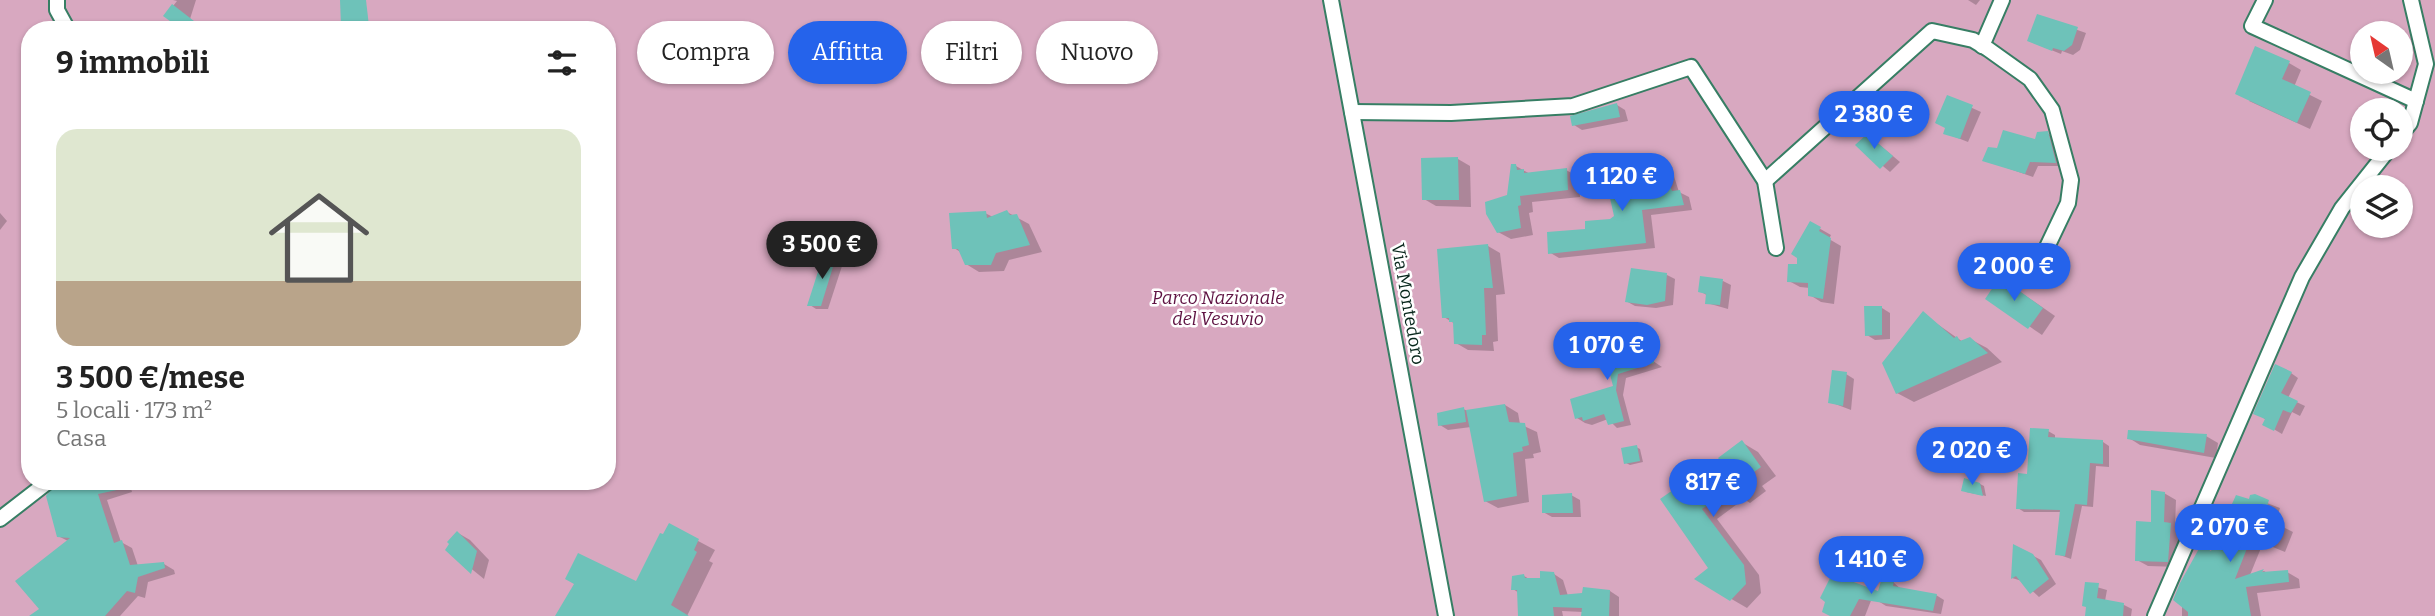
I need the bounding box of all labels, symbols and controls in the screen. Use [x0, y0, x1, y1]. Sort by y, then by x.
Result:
chip: Compra [637, 21, 774, 84]
chip: Affitta [788, 21, 907, 84]
chip: Filtri [921, 21, 1022, 84]
chip: Nuovo [1036, 21, 1158, 84]
north arrow [2350, 21, 2413, 84]
map controls [2350, 21, 2413, 238]
icon: filters [543, 44, 581, 82]
text: 9 immobili [56, 45, 209, 81]
pin: 2 380 € [1809, 92, 1939, 151]
button: locate [2350, 98, 2413, 161]
text: 2 380 € [1835, 100, 1913, 128]
pin: 1 120 € [1557, 154, 1687, 213]
text: 1 120 € [1586, 162, 1658, 190]
icon: home [256, 175, 382, 301]
button: layers [2350, 175, 2413, 238]
pin: 3 500 € [757, 222, 887, 281]
text: 3 500 € [782, 230, 862, 258]
street label: Via Montedoro [1387, 242, 1429, 366]
pin: 2 000 € [1949, 244, 2079, 303]
text: 2 000 € [1973, 252, 2055, 280]
park label: Parco Nazionale del Vesuvio [1152, 287, 1284, 330]
pin: 1 070 € [1542, 322, 1672, 382]
text: 1 070 € [1569, 331, 1645, 359]
text: 3 500 €/mese [56, 360, 245, 396]
text: 5 locali · 173 m² [56, 396, 212, 424]
text: Casa [56, 424, 107, 452]
pin: 2 020 € [1907, 428, 2037, 487]
text: 2 020 € [1932, 436, 2012, 464]
pin: 817 € [1664, 460, 1762, 519]
text: 817 € [1685, 468, 1741, 496]
pin: 2 070 € [2165, 504, 2295, 564]
text: 2 070 € [2191, 513, 2269, 541]
pin: 1 410 € [1806, 536, 1936, 596]
text: 1 410 € [1835, 545, 1907, 573]

